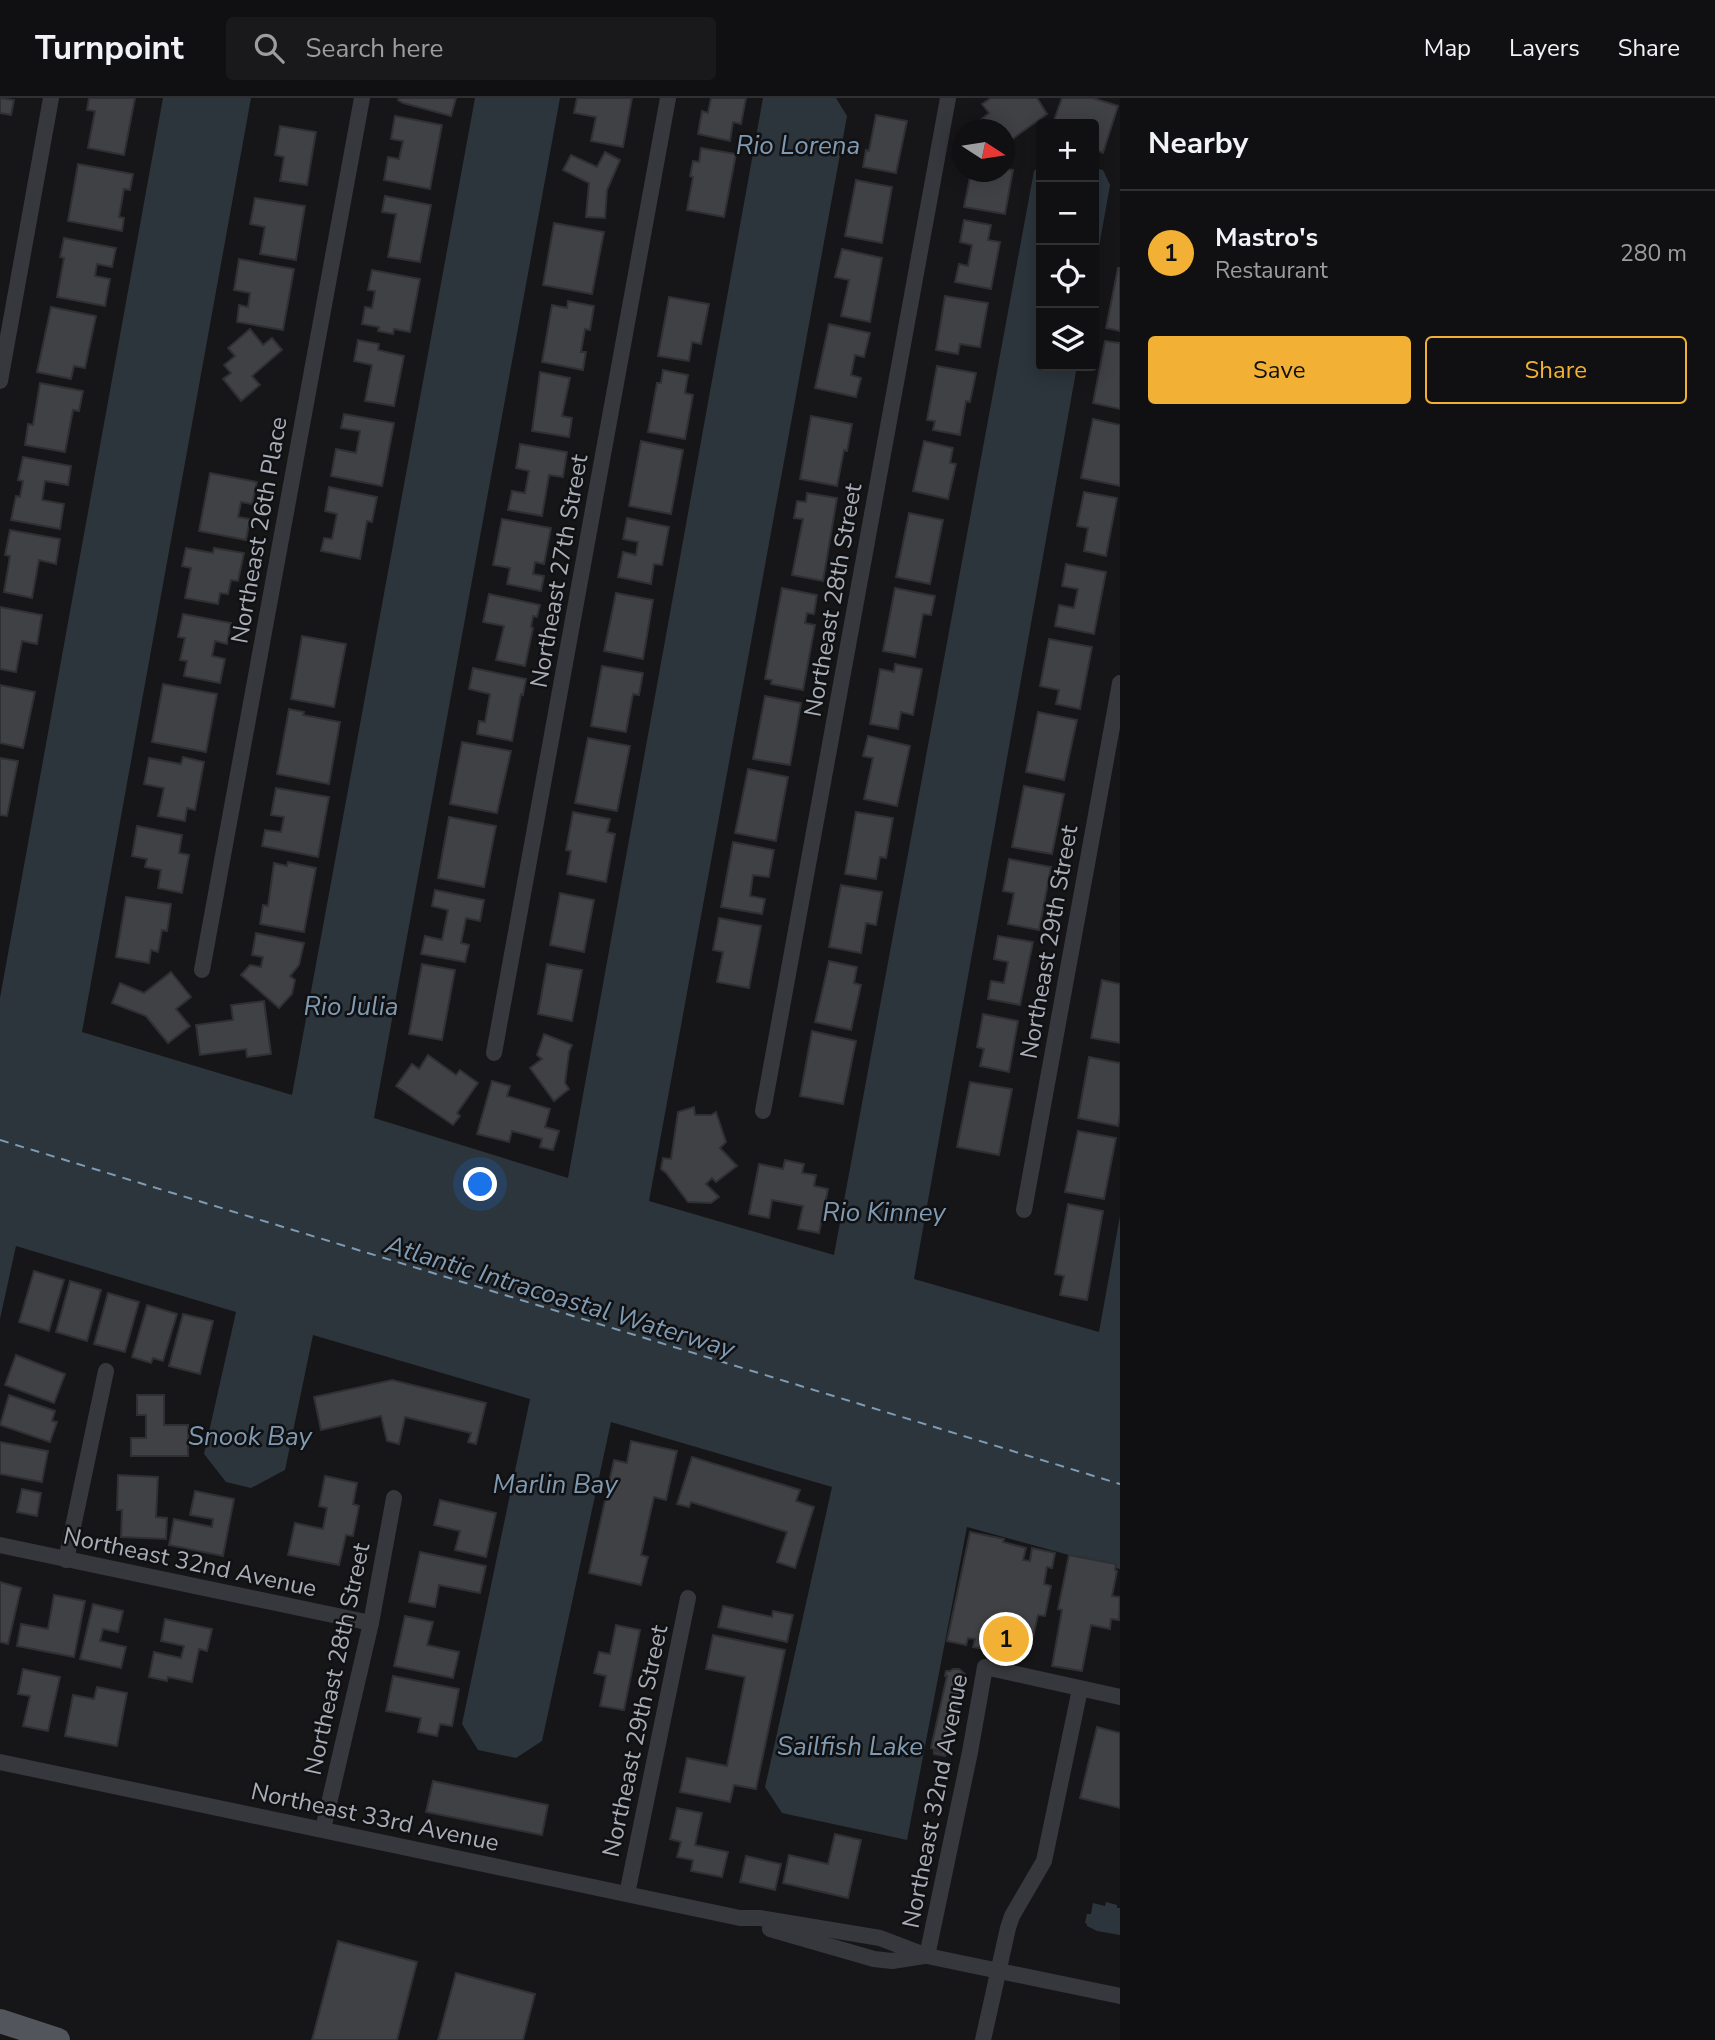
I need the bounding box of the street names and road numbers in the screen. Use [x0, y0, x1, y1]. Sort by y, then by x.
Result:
street label: Northeast 26th Place [223, 414, 295, 646]
street label: Northeast 27th Street [523, 451, 595, 690]
street label: Northeast 28th Street [797, 480, 869, 719]
street label: Northeast 29th Street [1013, 822, 1085, 1061]
street label: Northeast 32nd Avenue [60, 1520, 320, 1604]
street label: Northeast 28th Street [297, 1540, 377, 1778]
street label: Northeast 29th Street [595, 1622, 675, 1860]
street label: Northeast 32nd Avenue [895, 1671, 975, 1931]
street label: Northeast 33rd Avenue [248, 1775, 502, 1859]

